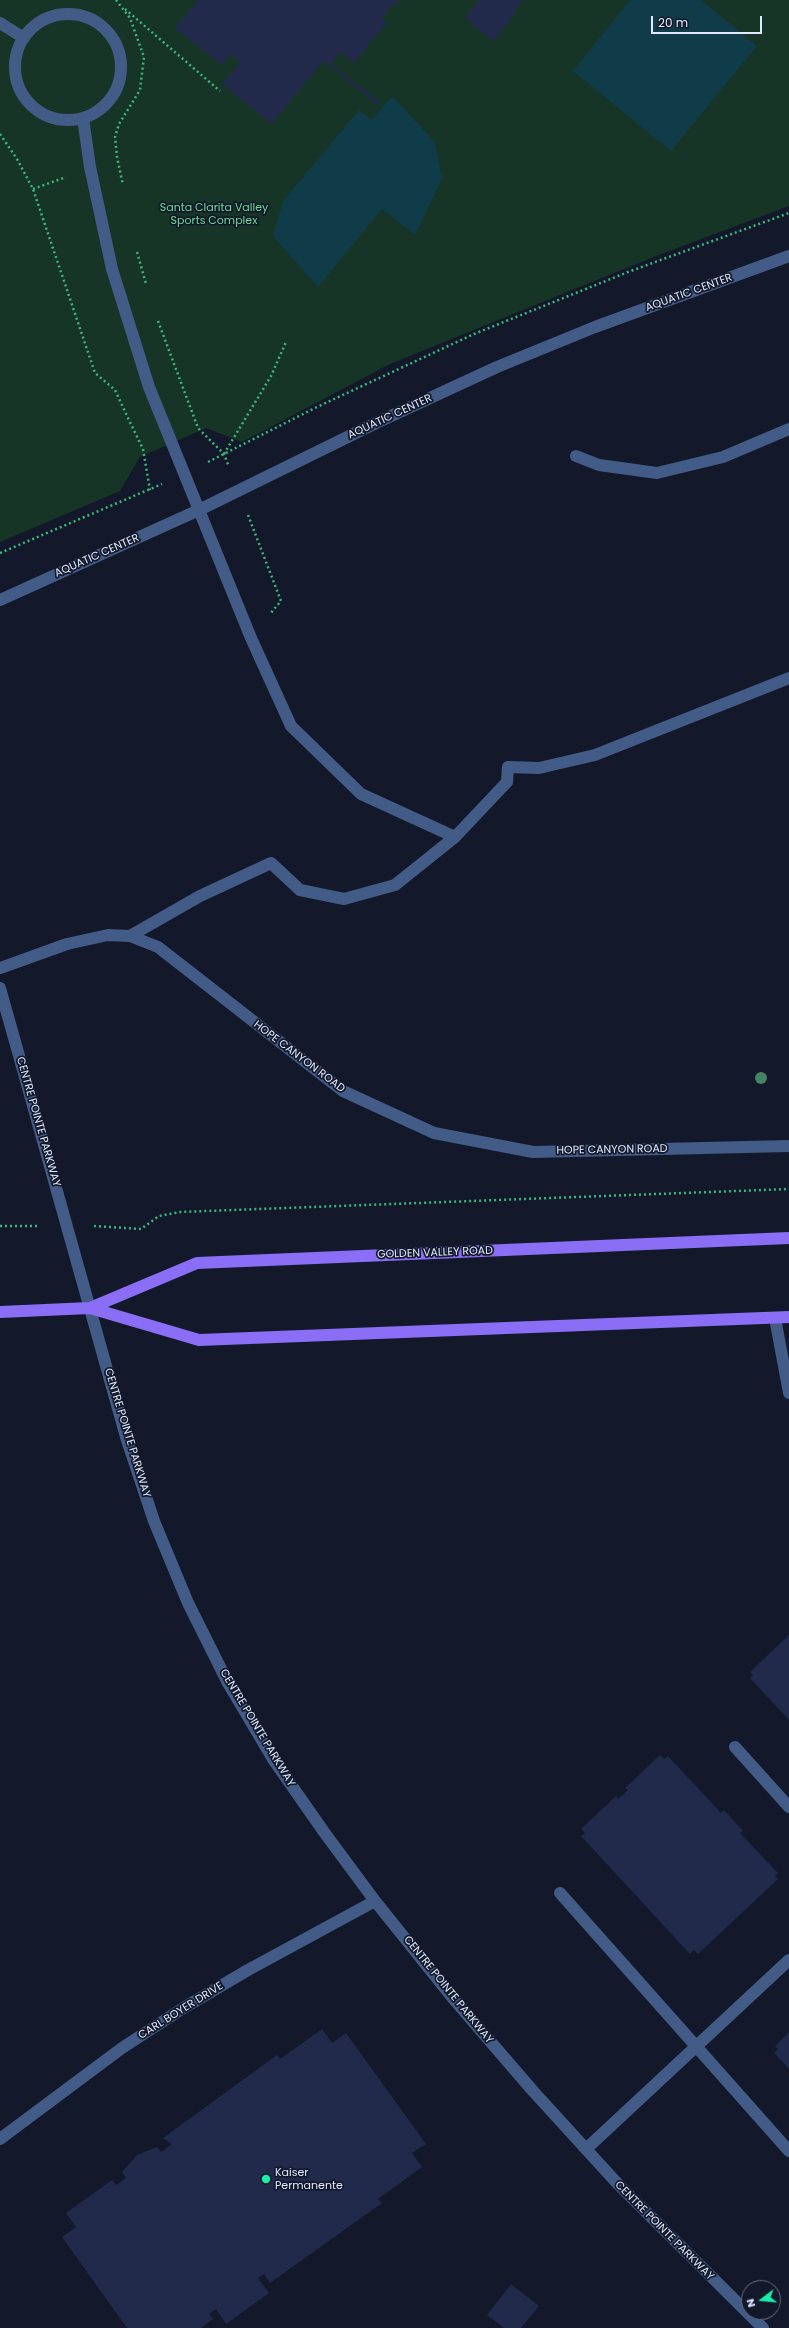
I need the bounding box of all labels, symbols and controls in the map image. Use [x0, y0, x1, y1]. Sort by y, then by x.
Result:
scale bar [653, 8, 764, 34]
text: 20 m [658, 14, 688, 31]
park label: Santa Clarita Valley Sports Complex [160, 201, 268, 227]
street label: AQUATIC CENTER [644, 271, 734, 315]
street label: AQUATIC CENTER [346, 392, 434, 442]
street label: AQUATIC CENTER [53, 531, 141, 581]
street label: HOPE CANYON ROAD [251, 1018, 347, 1096]
street label: CENTRE POINTE PARKWAY [13, 1055, 63, 1189]
street label: HOPE CANYON ROAD [556, 1142, 668, 1158]
street label: GOLDEN VALLEY ROAD [377, 1244, 493, 1262]
street label: CENTRE POINTE PARKWAY [101, 1367, 153, 1499]
street label: CENTRE POINTE PARKWAY [217, 1667, 297, 1789]
street label: CENTRE POINTE PARKWAY [400, 1934, 496, 2046]
street label: CARL BOYER DRIVE [136, 1980, 226, 2042]
place label: Kaiser Permanente [275, 2166, 343, 2192]
marker: Kaiser Permanente [260, 2173, 272, 2185]
street label: CENTRE POINTE PARKWAY [612, 2179, 716, 2283]
north arrow [741, 2280, 781, 2320]
text: N [742, 2297, 759, 2309]

